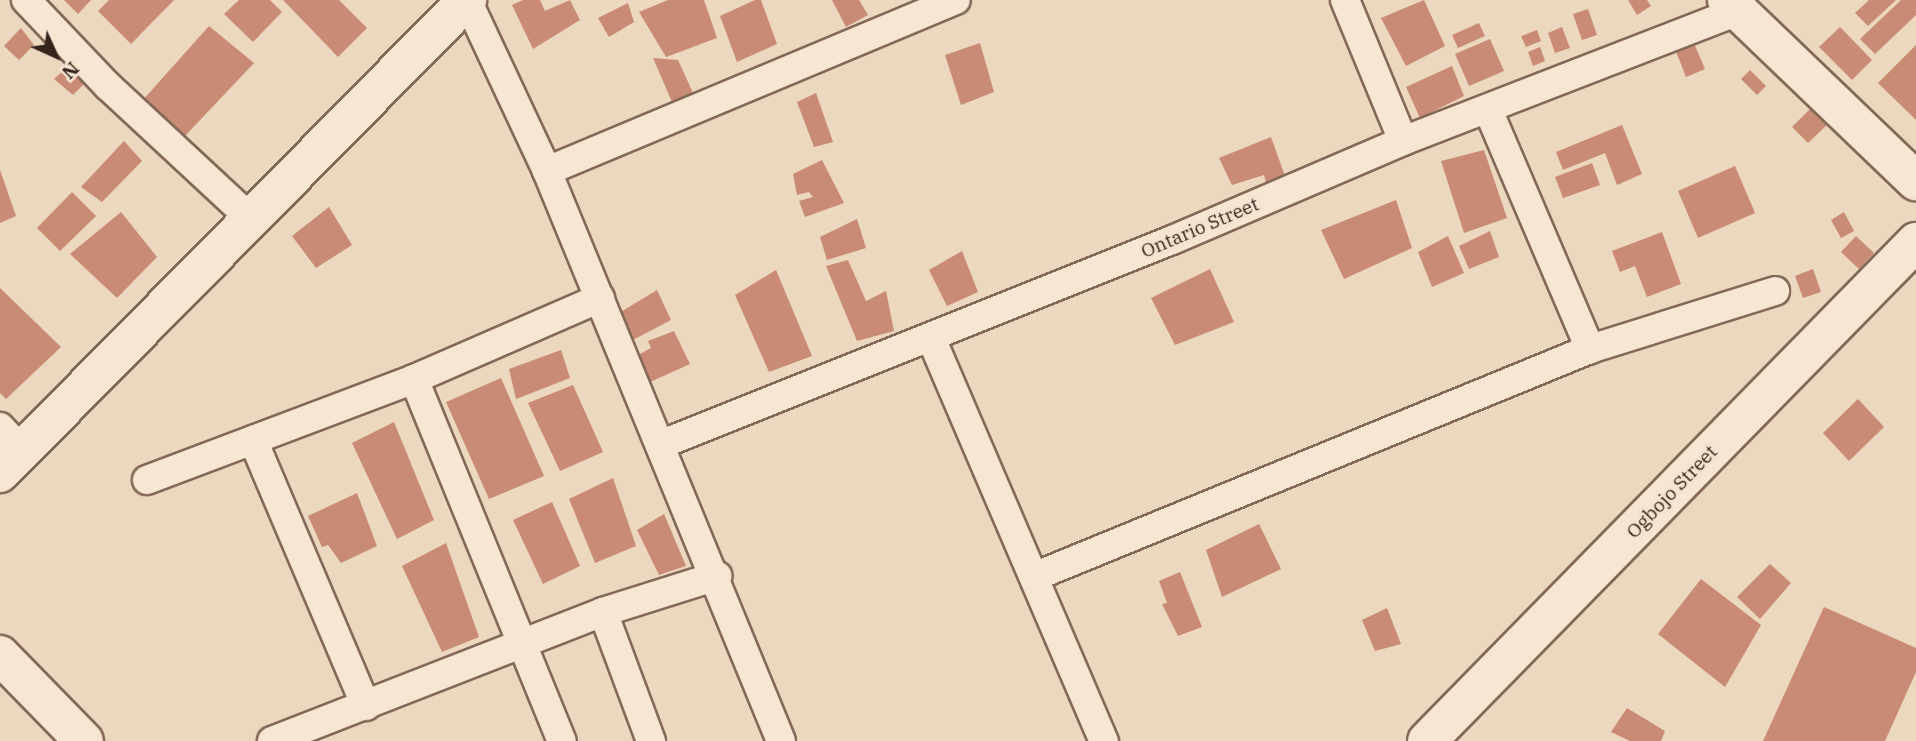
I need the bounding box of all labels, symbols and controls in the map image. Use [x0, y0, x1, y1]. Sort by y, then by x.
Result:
north arrow [21, 21, 91, 91]
text: N [57, 57, 85, 85]
street label: Ontario Street [1138, 193, 1262, 263]
street label: Ogbojo Street [1622, 441, 1722, 543]

